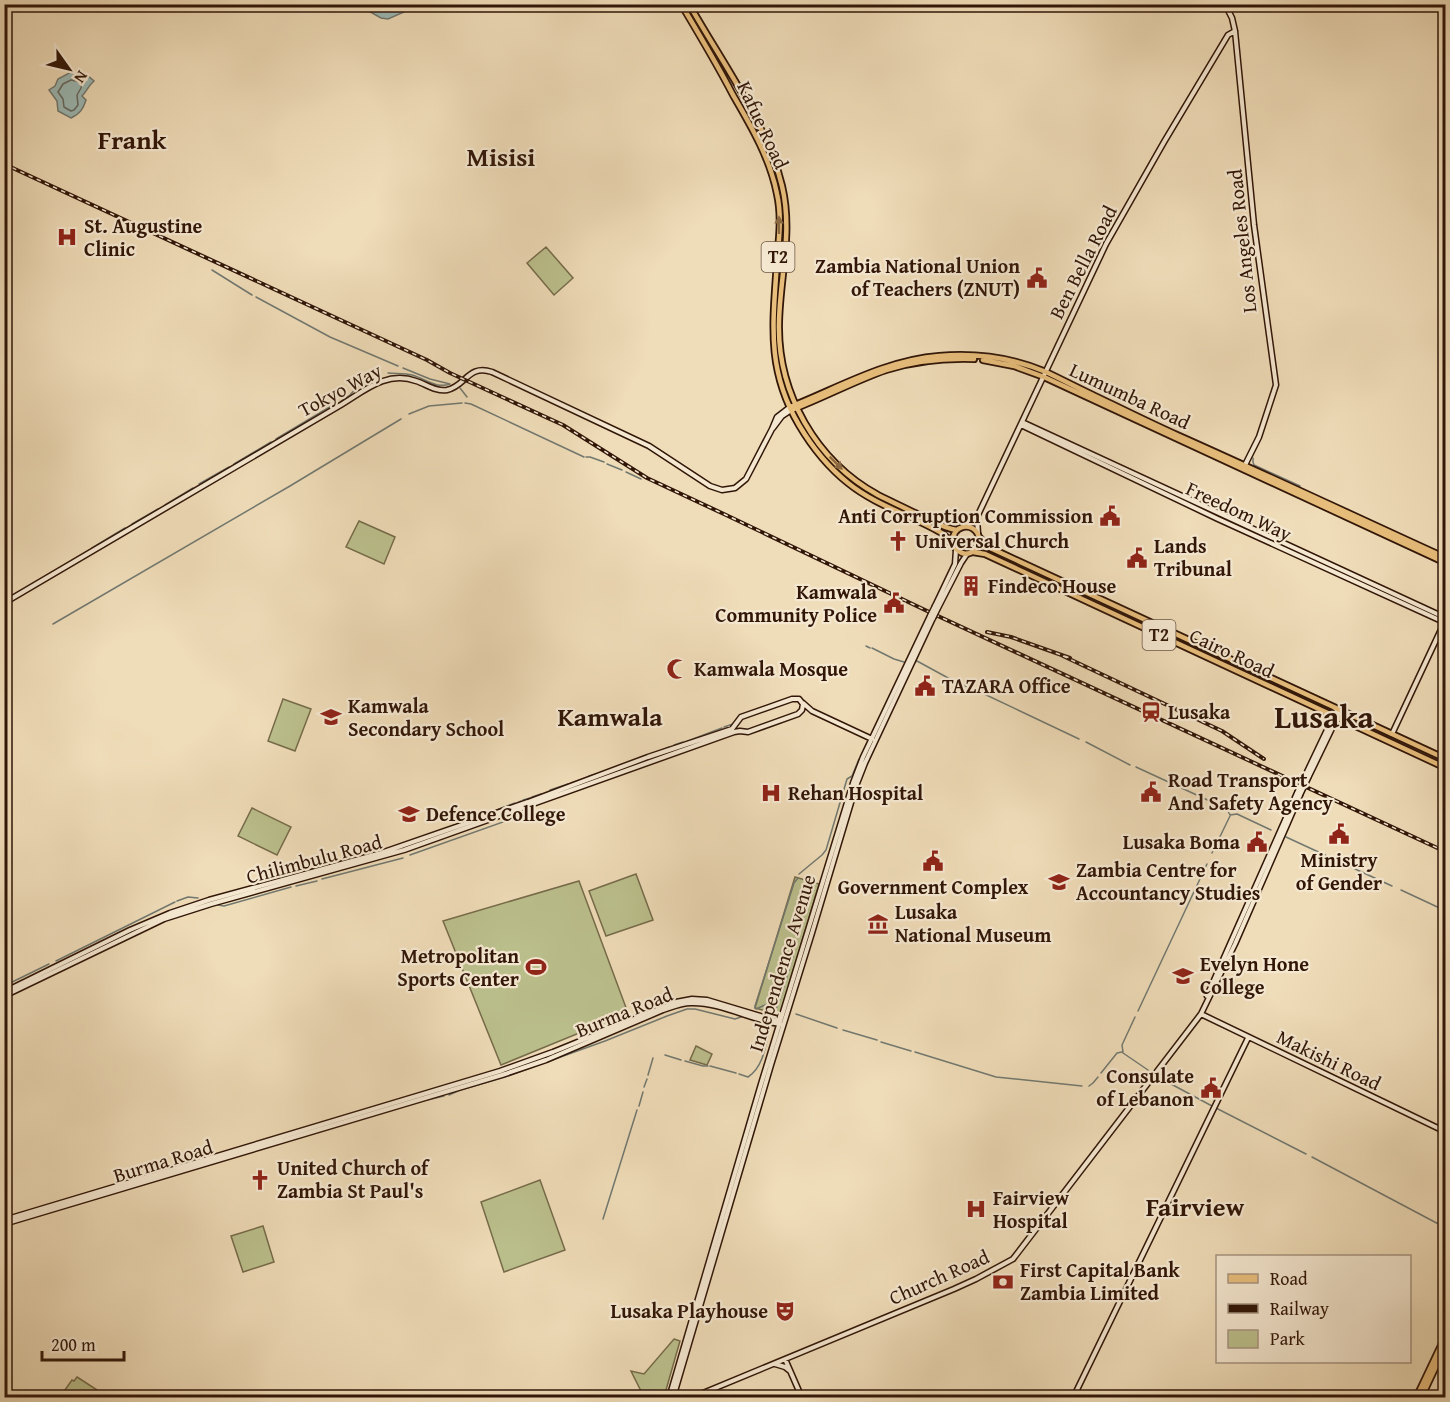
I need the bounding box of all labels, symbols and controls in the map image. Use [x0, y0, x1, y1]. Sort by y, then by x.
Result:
north arrow [39, 39, 99, 99]
text: N [68, 66, 94, 89]
street label: Kafue Road [730, 76, 797, 174]
district label: Frank [98, 120, 167, 159]
district label: Misisi [467, 137, 535, 176]
street label: Los Angeles Road [1220, 168, 1263, 314]
street label: Ben Bella Road [1041, 200, 1124, 324]
place label: St. Augustine Clinic [84, 211, 203, 263]
one-way arrow [774, 216, 784, 235]
hospital icon: St. Augustine Clinic [55, 225, 79, 249]
road number: T2 [762, 242, 794, 272]
place label: Zambia National Union of Teachers (ZNUT) [815, 251, 1020, 303]
public building icon: Zambia National Union of Teachers (ZNUT) [1025, 266, 1049, 290]
street label: Tokyo Way [293, 355, 387, 424]
street label: Lumumba Road [1065, 355, 1196, 436]
one-way arrow [829, 456, 844, 470]
street label: Freedom Way [1182, 473, 1297, 548]
place label: Anti Corruption Commission [838, 501, 1093, 530]
public building icon: Anti Corruption Commission [1098, 504, 1122, 528]
place label: Universal Church [915, 526, 1069, 555]
church icon: Universal Church [886, 529, 910, 553]
place label: Lands Tribunal [1154, 531, 1232, 583]
public building icon: Lands Tribunal [1125, 546, 1149, 570]
place label: Findeco House [988, 571, 1117, 600]
building icon: Findeco House [959, 574, 983, 598]
place label: Kamwala Community Police [715, 577, 878, 629]
public building icon: Kamwala Community Police [882, 591, 906, 615]
road number: T2 [1142, 620, 1176, 650]
street label: Cairo Road [1185, 620, 1280, 685]
place label: Kamwala Mosque [694, 654, 848, 683]
mosque icon: Kamwala Mosque [665, 657, 689, 681]
place label: TAZARA Office [942, 671, 1071, 700]
public building icon: TAZARA Office [913, 674, 937, 698]
place label: Kamwala Secondary School [348, 691, 504, 743]
district label: Lusaka [1274, 693, 1374, 740]
district label: Kamwala [557, 697, 663, 736]
place label: Lusaka [1168, 697, 1231, 726]
station icon: Lusaka [1139, 700, 1163, 724]
school or university icon: Kamwala Secondary School [319, 705, 343, 729]
place label: Road Transport And Safety Agency [1168, 765, 1333, 817]
place label: Rehan Hospital [788, 778, 923, 807]
public building icon: Road Transport And Safety Agency [1139, 780, 1163, 804]
hospital icon: Rehan Hospital [759, 781, 783, 805]
place label: Defence College [426, 799, 566, 828]
school or university icon: Defence College [397, 802, 421, 826]
public building icon: Ministry of Gender [1327, 822, 1351, 846]
street label: Chilimbulu Road [243, 826, 385, 891]
place label: Lusaka Boma [1123, 827, 1241, 856]
public building icon: Lusaka Boma [1245, 830, 1269, 854]
place label: Ministry of Gender [1296, 845, 1382, 897]
public building icon: Government Complex [921, 849, 945, 873]
place label: Zambia Centre for Accountancy Studies [1076, 855, 1260, 907]
school or university icon: Zambia Centre for Accountancy Studies [1047, 870, 1071, 894]
street label: Independence Avenue [741, 871, 822, 1055]
place label: Government Complex [838, 872, 1029, 901]
place label: Lusaka National Museum [895, 897, 1051, 949]
museum icon: Lusaka National Museum [866, 912, 890, 936]
place label: Metropolitan Sports Center [397, 941, 519, 993]
place label: Evelyn Hone College [1200, 949, 1309, 1001]
sports icon: Metropolitan Sports Center [524, 955, 548, 979]
school or university icon: Evelyn Hone College [1171, 964, 1195, 988]
street label: Burma Road [571, 979, 677, 1044]
street label: Makishi Road [1272, 1022, 1386, 1097]
place label: Consulate of Lebanon [1096, 1061, 1194, 1113]
public building icon: Consulate of Lebanon [1199, 1076, 1223, 1100]
street label: Burma Road [110, 1132, 216, 1189]
place label: United Church of Zambia St Paul's [277, 1153, 430, 1205]
church icon: United Church of Zambia St Paul's [248, 1168, 272, 1192]
place label: Fairview Hospital [993, 1183, 1069, 1235]
district label: Fairview [1146, 1187, 1245, 1226]
hospital icon: Fairview Hospital [964, 1197, 988, 1221]
street label: Church Road [884, 1241, 994, 1312]
place label: First Capital Bank Zambia Limited [1020, 1255, 1180, 1307]
legend [1216, 1255, 1411, 1363]
text: Road [1270, 1265, 1308, 1292]
bank icon: First Capital Bank Zambia Limited [991, 1270, 1015, 1294]
text: Railway [1270, 1295, 1329, 1322]
place label: Lusaka Playhouse [611, 1296, 768, 1325]
theatre icon: Lusaka Playhouse [773, 1299, 797, 1323]
scale bar [42, 1324, 124, 1362]
text: Park [1270, 1325, 1306, 1352]
text: 200 m [51, 1331, 96, 1358]

